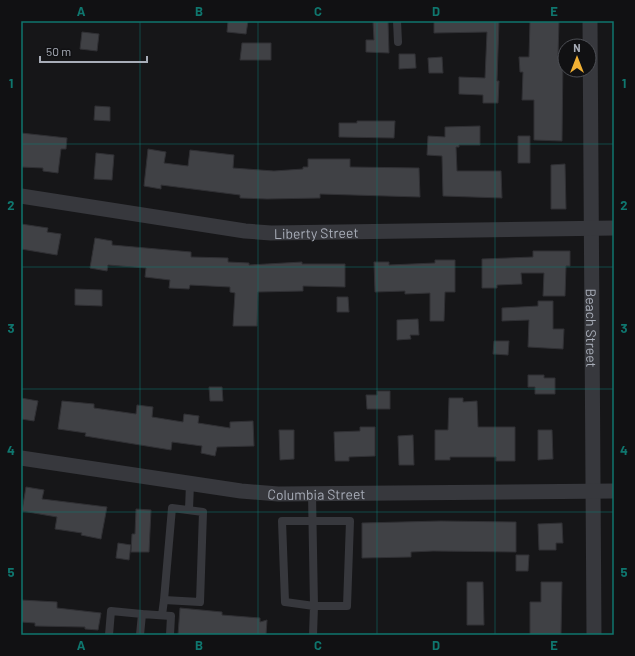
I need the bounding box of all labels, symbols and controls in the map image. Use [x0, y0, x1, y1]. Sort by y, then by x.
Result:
text: A [77, 3, 86, 19]
text: B [195, 3, 203, 19]
text: C [314, 3, 322, 19]
text: D [432, 3, 440, 19]
text: E [550, 3, 558, 19]
scale bar [40, 38, 147, 64]
north arrow [557, 38, 597, 78]
text: N [573, 41, 581, 54]
text: 50 m [46, 44, 71, 58]
text: 1 [9, 75, 13, 91]
text: 1 [622, 75, 626, 91]
text: 2 [7, 197, 15, 213]
text: 2 [620, 197, 628, 213]
street label: Liberty Street [274, 223, 359, 241]
street label: Beach Street [583, 288, 601, 368]
text: 3 [7, 320, 15, 336]
text: 3 [620, 320, 628, 336]
text: 4 [7, 442, 15, 458]
text: 4 [620, 442, 628, 458]
street label: Columbia Street [267, 485, 365, 503]
text: 5 [7, 564, 15, 580]
text: 5 [620, 564, 628, 580]
text: A [77, 637, 86, 653]
text: B [195, 637, 203, 653]
text: C [314, 637, 322, 653]
text: D [432, 637, 440, 653]
text: E [550, 637, 558, 653]

